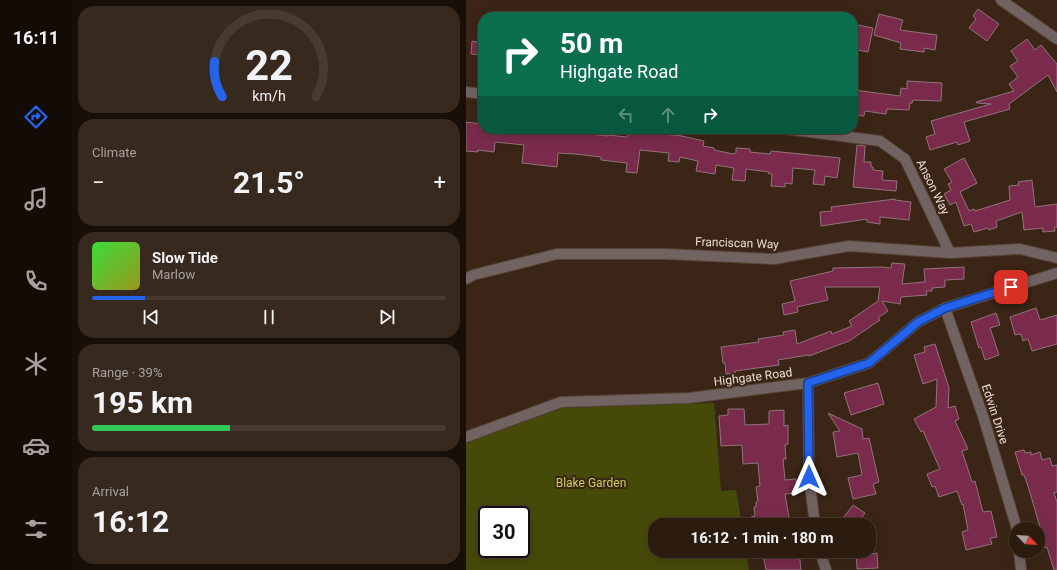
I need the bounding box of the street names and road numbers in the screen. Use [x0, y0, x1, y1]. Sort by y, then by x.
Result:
street label: Anson Way [914, 157, 953, 217]
street label: Franciscan Way [695, 235, 779, 251]
street label: Highgate Road [713, 365, 793, 389]
street label: Edwin Drive [979, 382, 1011, 446]

